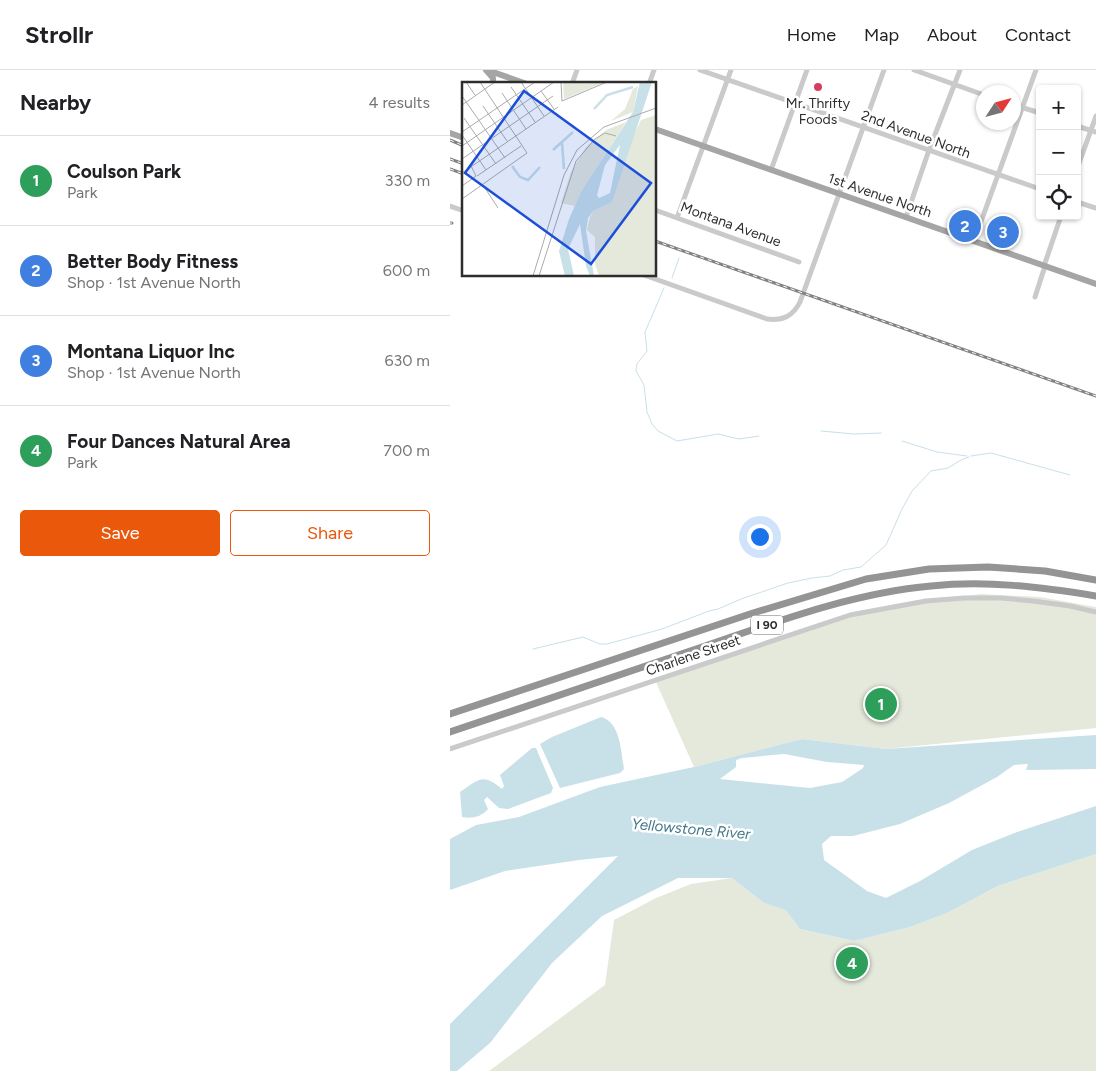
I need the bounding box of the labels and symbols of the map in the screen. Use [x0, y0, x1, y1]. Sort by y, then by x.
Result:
marker: Mr. Thrifty Foods [812, 81, 824, 93]
inset map [462, 82, 656, 276]
north arrow [976, 85, 1021, 130]
place label: Mr. Thrifty Foods [786, 95, 851, 128]
street label: 2nd Avenue North [859, 107, 973, 162]
street label: 1st Avenue North [826, 170, 934, 221]
street label: Montana Avenue [678, 198, 784, 251]
pin: 2 [949, 207, 981, 245]
pin: 3 [987, 213, 1019, 251]
your location [747, 524, 773, 550]
road number: I 90 [751, 616, 783, 634]
street label: Charlene Street [644, 631, 743, 680]
pin: 1 [865, 685, 897, 723]
water label: Yellowstone River [631, 815, 752, 843]
pin: 4 [836, 944, 868, 982]

